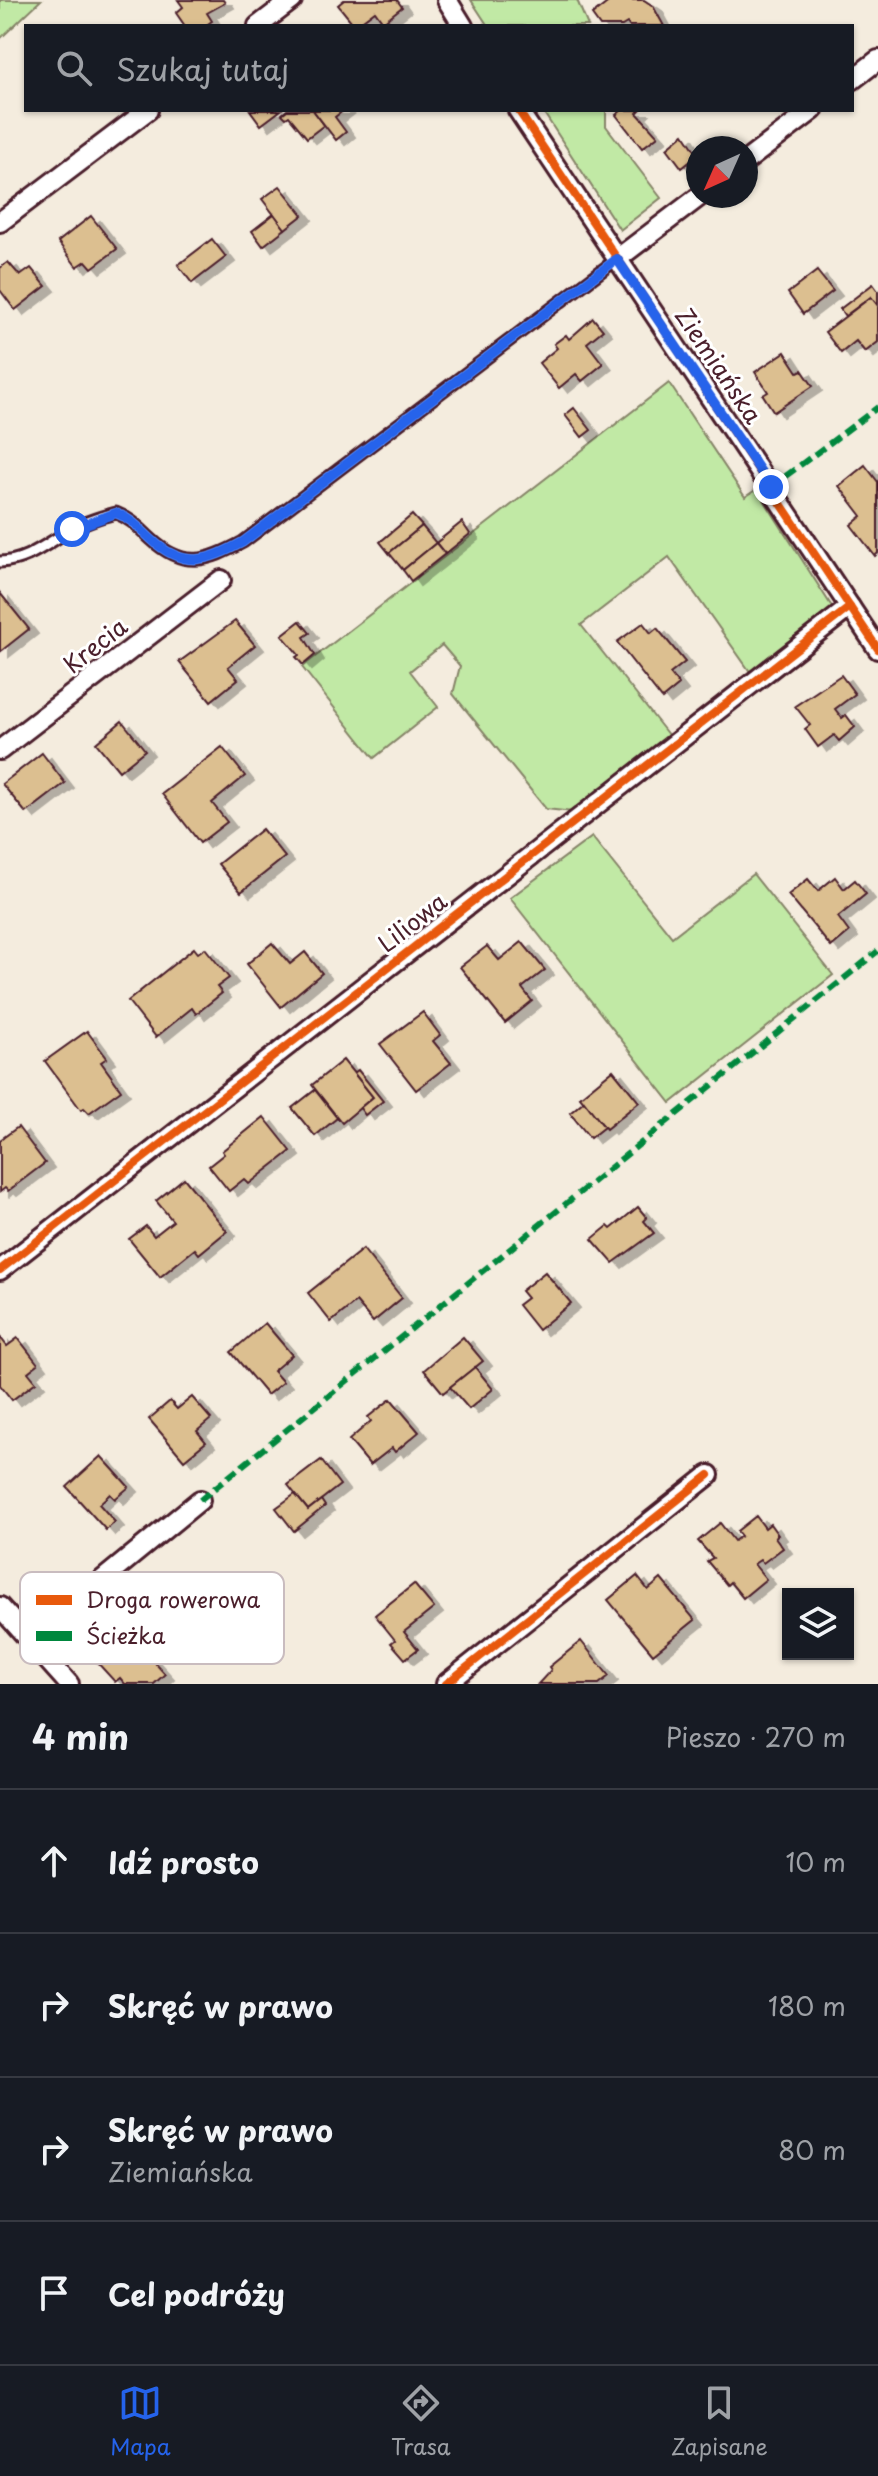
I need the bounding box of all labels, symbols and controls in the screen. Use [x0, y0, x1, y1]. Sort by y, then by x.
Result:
search box [24, 24, 854, 112]
icon: search [52, 46, 96, 90]
text: Szukaj tutaj [116, 46, 289, 91]
north arrow [686, 136, 758, 208]
street label: Ziemiańska [667, 299, 772, 430]
route end [753, 469, 789, 505]
route start [54, 511, 90, 547]
street label: Krecia [55, 608, 135, 681]
street label: Liliowa [369, 883, 454, 960]
legend [20, 1572, 284, 1664]
text: Droga rowerowa [86, 1582, 261, 1615]
map controls [782, 1588, 854, 1660]
button: layers [782, 1588, 854, 1660]
text: Ścieżka [86, 1618, 166, 1651]
text: 4 min [32, 1710, 129, 1762]
text: Pieszo · 270 m [666, 1717, 846, 1756]
icon: ahead [32, 1839, 76, 1883]
text: Idź prosto [108, 1839, 259, 1884]
text: 10 m [785, 1842, 846, 1881]
icon: right [32, 1983, 76, 2027]
text: Skręć w prawo [108, 1983, 333, 2028]
text: 180 m [768, 1986, 846, 2025]
text: Skręć w prawo [108, 2107, 333, 2152]
icon: right [32, 2127, 76, 2171]
text: 80 m [778, 2130, 846, 2169]
text: Ziemiańska [108, 2152, 253, 2191]
icon: arrive [32, 2271, 76, 2315]
text: Cel podróży [108, 2271, 285, 2316]
tab: Mapa [110, 2381, 171, 2462]
tab: Trasa [391, 2381, 451, 2462]
tab: Zapisane [671, 2381, 768, 2462]

